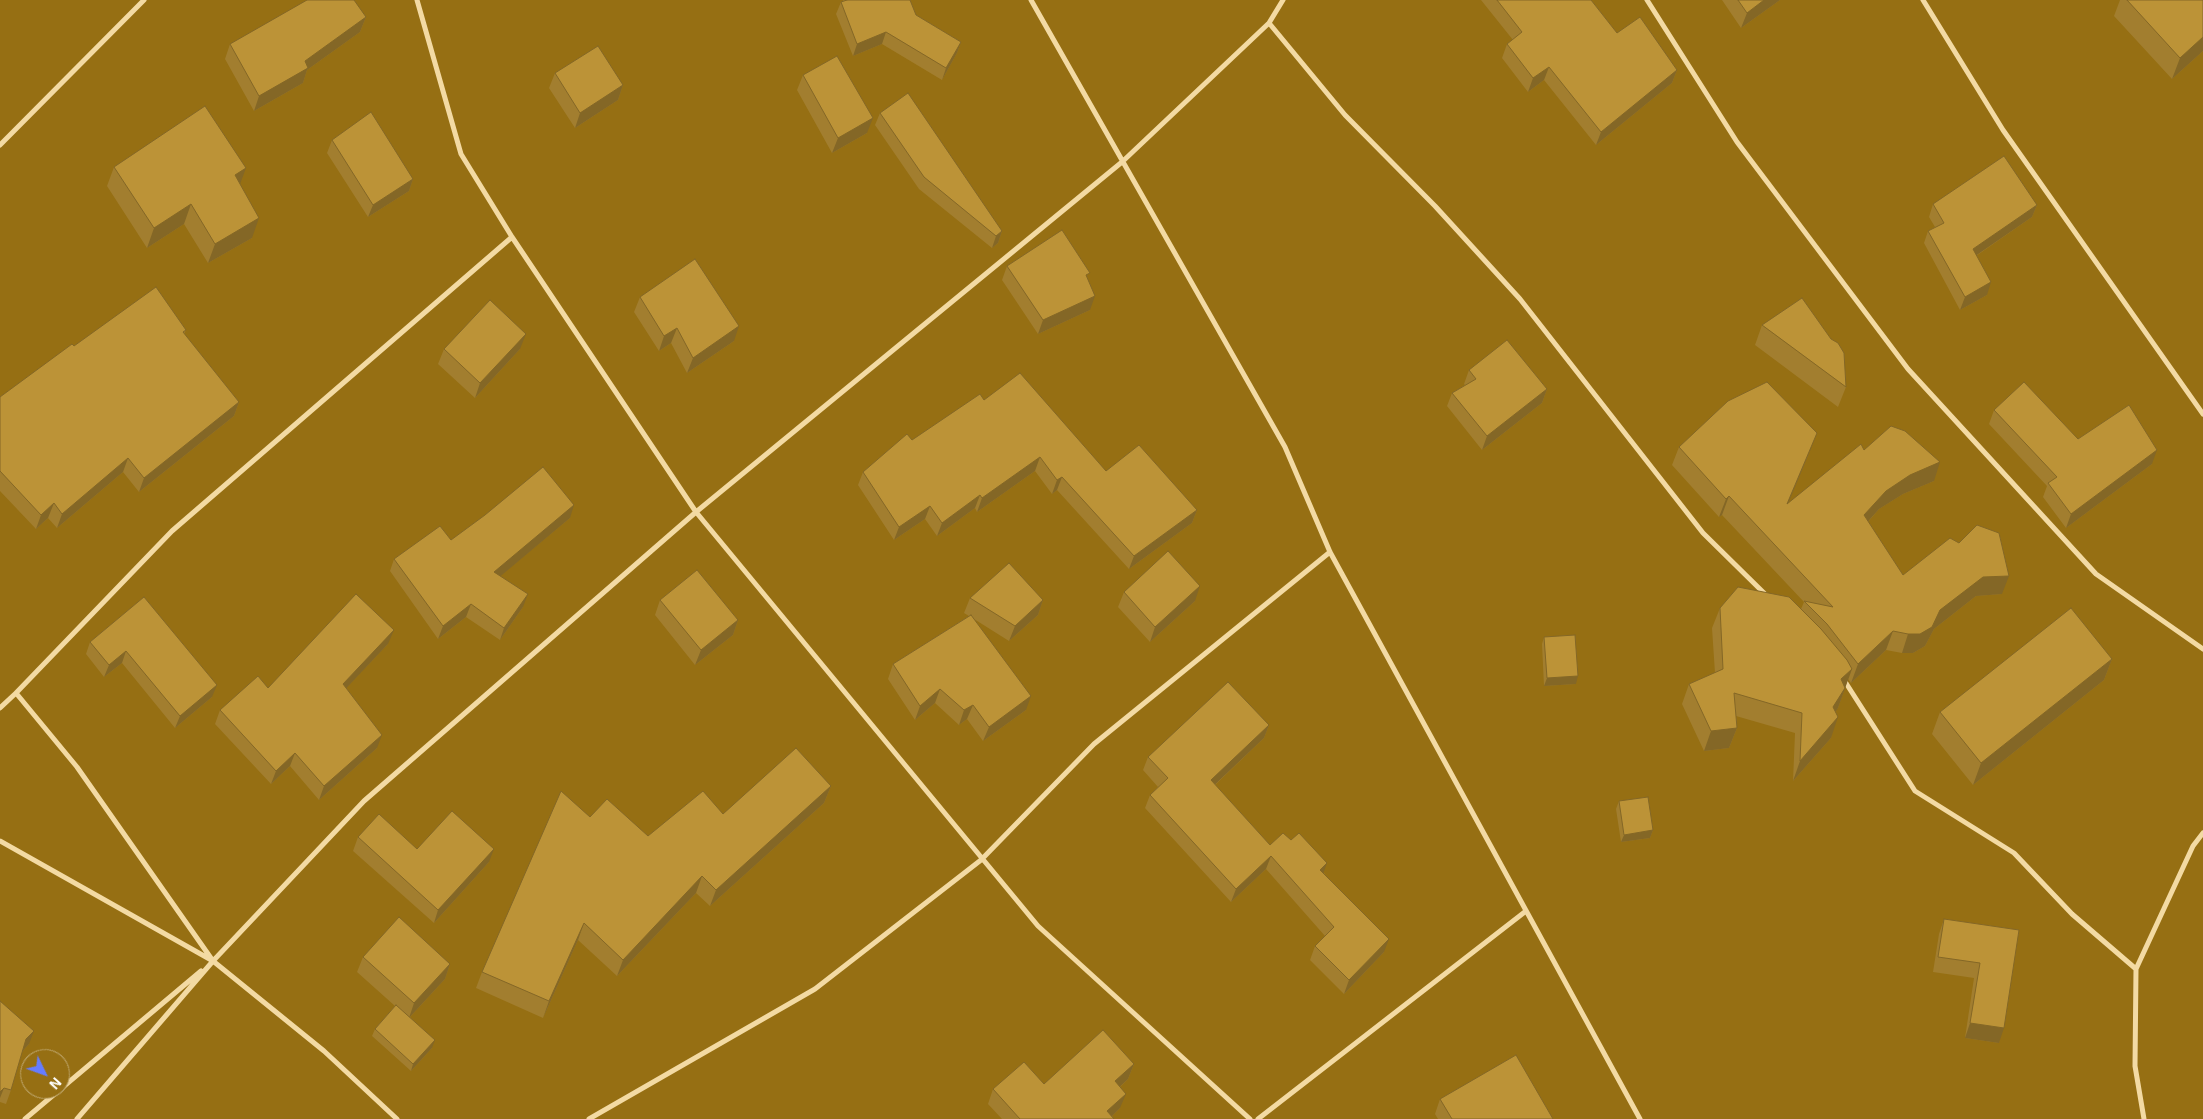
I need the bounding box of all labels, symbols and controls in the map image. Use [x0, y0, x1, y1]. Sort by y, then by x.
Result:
north arrow [20, 1049, 70, 1099]
text: N [46, 1074, 65, 1093]

